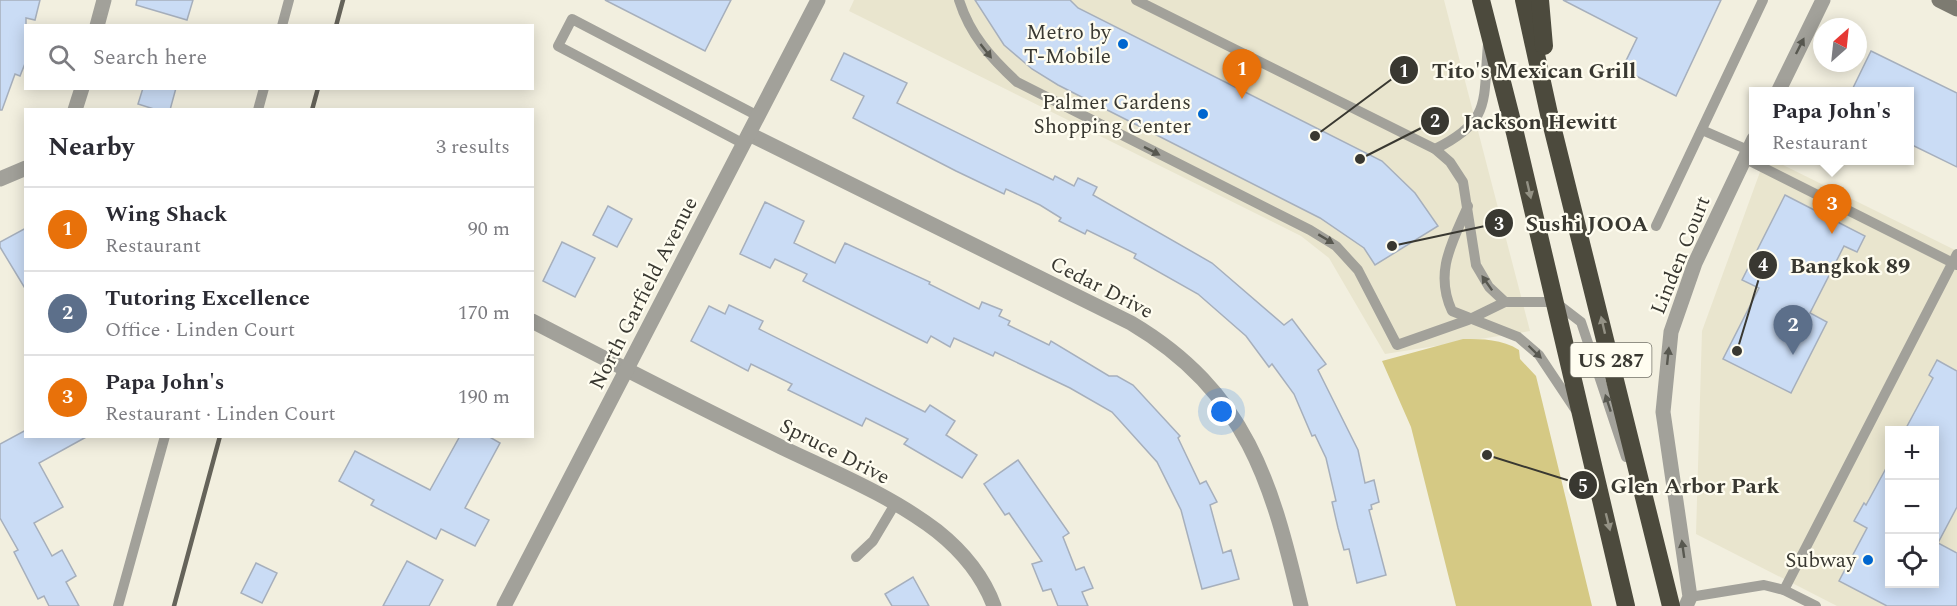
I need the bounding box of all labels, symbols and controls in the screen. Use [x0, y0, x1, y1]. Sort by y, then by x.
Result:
place label: Metro by T-Mobile [1024, 17, 1112, 73]
north arrow [1813, 18, 1867, 72]
search box [24, 24, 534, 90]
marker: Metro by T-Mobile [1116, 37, 1130, 51]
one-way arrow [1796, 37, 1805, 54]
icon: search [45, 41, 78, 74]
text: Search here [93, 41, 207, 74]
one-way arrow [980, 43, 993, 59]
pin: 1 [1222, 50, 1262, 99]
callout: Tito's Mexican Grill [1389, 50, 1648, 90]
text: Tito's Mexican Grill [1432, 55, 1636, 88]
text: 1 [1399, 58, 1409, 85]
place label: Palmer Gardens Shopping Center [1034, 87, 1191, 143]
popup [1749, 87, 1914, 165]
text: Papa John's [1772, 95, 1891, 128]
callout: Jackson Hewitt [1420, 101, 1629, 141]
text: Jackson Hewitt [1463, 106, 1617, 139]
marker: Palmer Gardens Shopping Center [1196, 107, 1210, 121]
text: 2 [1430, 108, 1440, 135]
text: Nearby [48, 127, 134, 167]
text: Restaurant [1772, 128, 1868, 158]
text: 3 results [436, 132, 510, 162]
one-way arrow [1143, 146, 1160, 155]
one-way arrow [1524, 181, 1534, 199]
pin: 3 [1812, 184, 1852, 234]
street label: North Garfield Avenue [581, 191, 706, 395]
street label: Linden Court [1643, 191, 1719, 320]
text: Wing Shack [105, 198, 227, 231]
callout: Sushi JOOA [1484, 203, 1660, 243]
text: Sushi JOOA [1526, 208, 1648, 241]
text: 3 [1494, 211, 1504, 238]
text: 1 [62, 214, 73, 244]
text: 90 m [468, 214, 510, 244]
text: Restaurant [105, 231, 201, 261]
one-way arrow [1317, 234, 1334, 245]
callout: Bangkok 89 [1748, 245, 1923, 285]
street label: Cedar Drive [1044, 248, 1159, 328]
text: Bangkok 89 [1790, 250, 1910, 283]
text: 4 [1758, 252, 1768, 279]
one-way arrow [1481, 275, 1493, 291]
text: Tutoring Excellence [105, 282, 310, 315]
text: 2 [62, 298, 73, 328]
text: 170 m [458, 298, 510, 328]
pin: 2 [1774, 306, 1812, 355]
text: Office · Linden Court [105, 315, 295, 345]
one-way arrow [1597, 315, 1607, 334]
road number: US 287 [1570, 343, 1652, 377]
one-way arrow [1527, 345, 1542, 359]
one-way arrow [1664, 346, 1673, 365]
text: Papa John's [105, 366, 224, 399]
text: 3 [62, 382, 73, 412]
text: 190 m [458, 382, 510, 412]
one-way arrow [1603, 394, 1612, 412]
your location [1207, 397, 1236, 426]
text: Restaurant · Linden Court [105, 399, 336, 429]
street label: Spruce Drive [774, 410, 895, 493]
map controls [1885, 426, 1939, 588]
button: + [1885, 426, 1939, 480]
callout: Glen Arbor Park [1568, 465, 1791, 505]
text: Glen Arbor Park [1611, 470, 1780, 503]
text: 5 [1578, 473, 1588, 500]
button: − [1885, 480, 1939, 534]
one-way arrow [1604, 514, 1613, 532]
button: locate [1885, 534, 1939, 588]
one-way arrow [1678, 539, 1687, 558]
place label: Subway [1785, 545, 1857, 577]
marker: Subway [1861, 553, 1875, 567]

